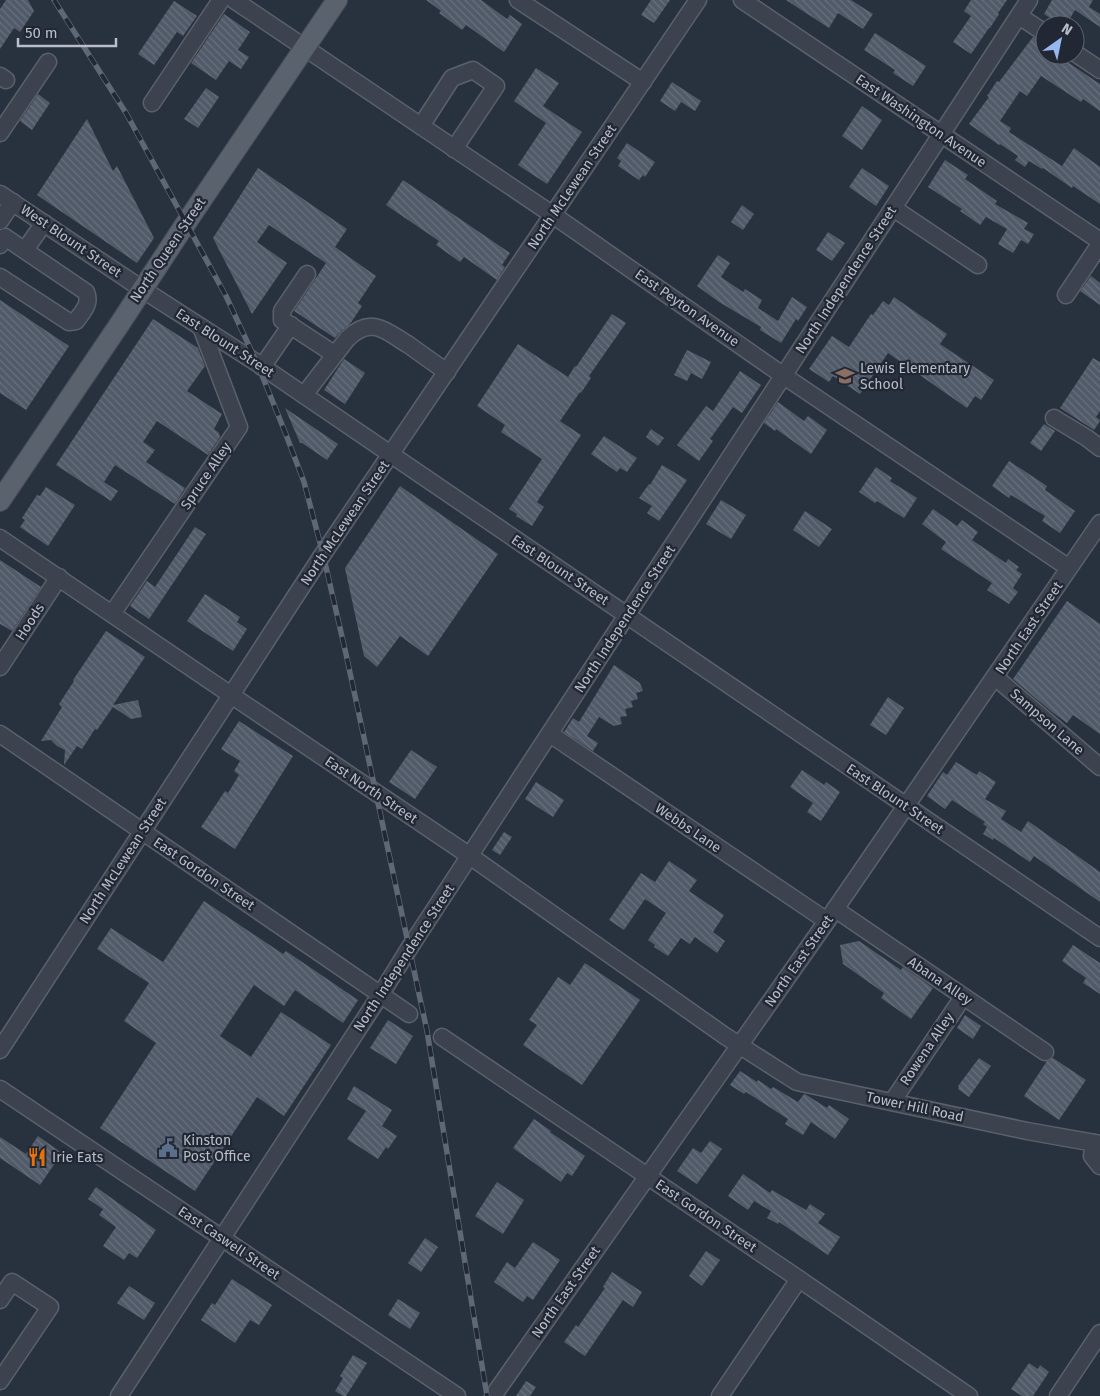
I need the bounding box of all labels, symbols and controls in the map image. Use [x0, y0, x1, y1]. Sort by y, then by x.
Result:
scale bar [18, 15, 115, 47]
north arrow [1035, 15, 1085, 65]
text: N [1058, 20, 1075, 39]
text: 50 m [25, 24, 58, 42]
street label: East Washington Avenue [852, 71, 990, 171]
street label: North McLewean Street [524, 121, 621, 253]
street label: North Queen Street [127, 193, 210, 306]
street label: West Blount Street [17, 201, 126, 282]
street label: North Independence Street [792, 202, 901, 357]
street label: East Peyton Avenue [631, 266, 743, 350]
street label: East Blount Street [173, 305, 278, 382]
place label: Lewis Elementary School [860, 360, 970, 393]
school or university icon: Lewis Elementary School [834, 365, 856, 387]
street label: Spruce Alley [177, 439, 235, 513]
street label: North McLewean Street [297, 457, 394, 589]
street label: East Blount Street [508, 531, 613, 609]
street label: North Independence Street [571, 541, 680, 696]
street label: North East Street [992, 578, 1067, 678]
street label: Hoods [12, 600, 48, 644]
street label: Sampson Lane [1007, 685, 1087, 759]
street label: East North Street [321, 753, 421, 828]
street label: East Blount Street [843, 760, 948, 838]
street label: North McLewean Street [76, 794, 171, 927]
street label: Webbs Lane [652, 800, 724, 856]
street label: East Gordon Street [150, 834, 259, 915]
street label: North Independence Street [350, 880, 459, 1035]
street label: North East Street [761, 911, 838, 1010]
street label: Abana Alley [905, 953, 976, 1009]
street label: Rowena Alley [896, 1009, 958, 1089]
street label: Tower Hill Road [865, 1088, 965, 1126]
place label: Kinston Post Office [183, 1132, 251, 1165]
public building icon: Kinston Post Office [157, 1137, 179, 1159]
restaurant icon: Irie Eats [26, 1146, 48, 1168]
place label: Irie Eats [52, 1149, 104, 1166]
street label: East Gordon Street [652, 1176, 761, 1257]
street label: East Caswell Street [175, 1203, 284, 1284]
street label: North East Street [528, 1242, 605, 1341]

